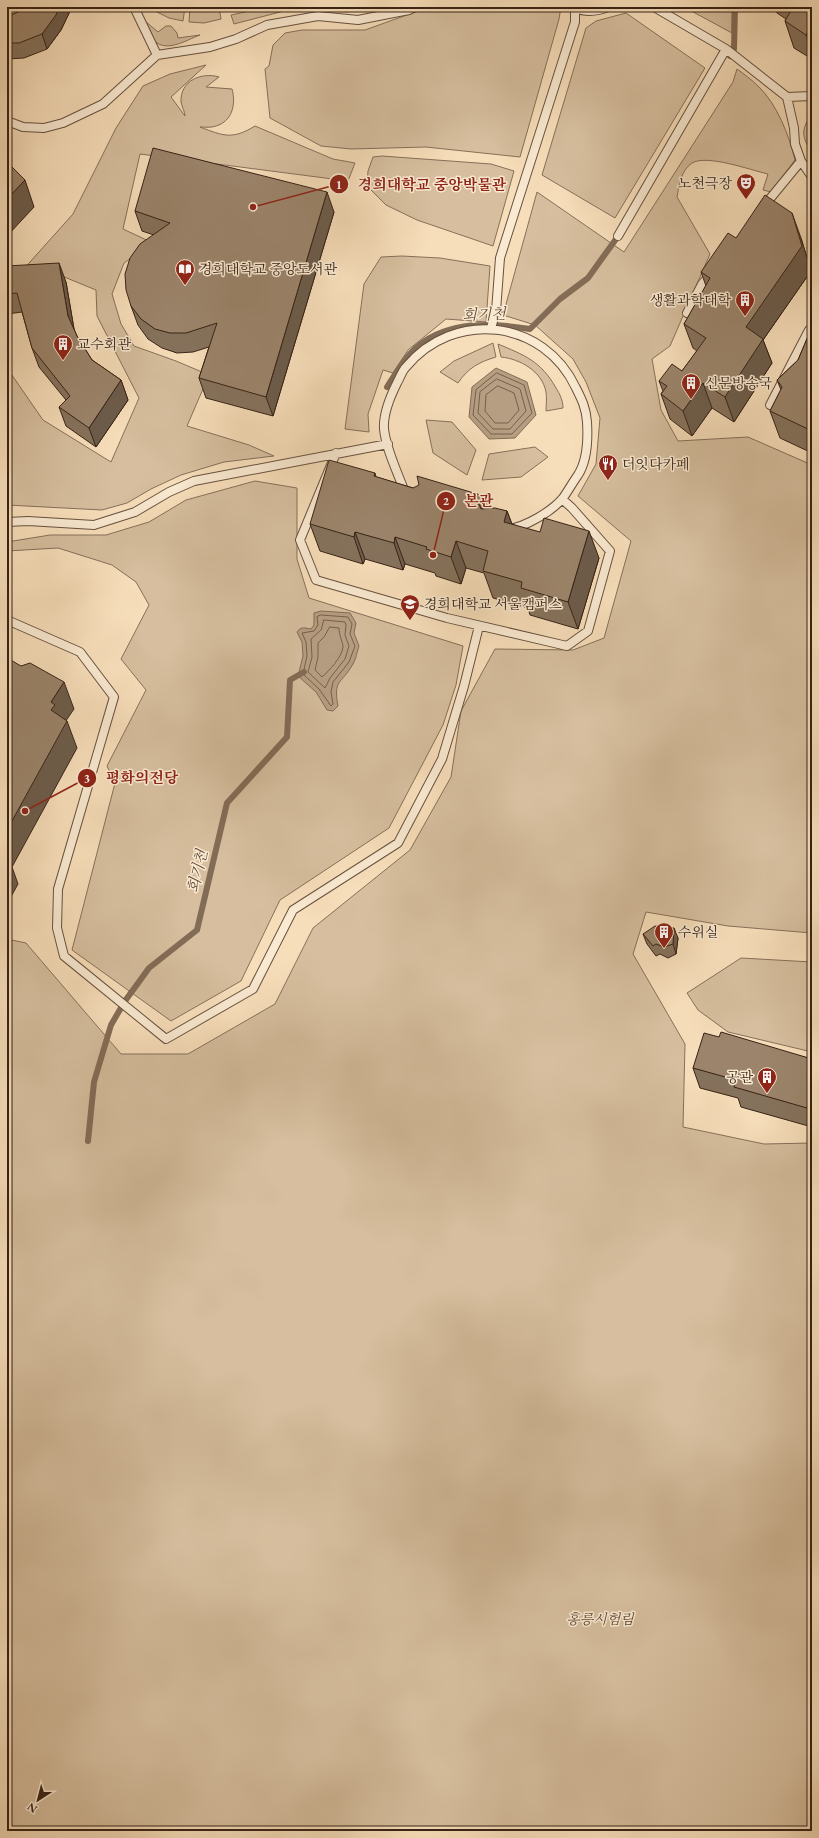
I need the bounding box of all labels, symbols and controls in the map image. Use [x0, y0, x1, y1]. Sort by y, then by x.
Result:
callout: 경희대학교 중앙박물관 [329, 171, 514, 198]
theatre icon: 노천극장 [735, 172, 757, 200]
place label: 노천극장 [678, 174, 732, 192]
text: 경희대학교 중앙박물관 [358, 175, 507, 194]
text: 1 [336, 177, 342, 193]
library icon: 경희대학교 중앙도서관 [174, 258, 196, 286]
place label: 경희대학교 중앙도서관 [199, 260, 338, 278]
building icon: 생활과학대학 [734, 289, 756, 317]
place label: 생활과학대학 [650, 291, 731, 309]
water label: 회기천 [462, 304, 508, 324]
building icon: 교수회관 [52, 333, 74, 361]
place label: 교수회관 [77, 335, 132, 353]
building icon: 신문방송국 [680, 372, 702, 400]
place label: 신문방송국 [705, 374, 773, 392]
restaurant icon: 더잇다카페 [597, 453, 619, 481]
place label: 더잇다카페 [622, 455, 690, 473]
callout: 본관 [436, 488, 501, 515]
text: 본관 [465, 491, 494, 510]
text: 2 [443, 493, 450, 509]
school or university icon: 경희대학교 서울캠퍼스 [399, 593, 421, 621]
place label: 경희대학교 서울캠퍼스 [424, 595, 563, 613]
callout: 평화의전당 [77, 764, 186, 791]
text: 평화의전당 [106, 768, 179, 787]
text: 3 [84, 770, 90, 786]
water label: 회기천 [183, 846, 211, 894]
building icon: 수위실 [653, 921, 675, 949]
place label: 수위실 [678, 923, 719, 941]
building icon: 공관 [756, 1066, 778, 1094]
place label: 공관 [726, 1068, 753, 1086]
park label: 홍릉시험림 [566, 1610, 635, 1628]
north arrow [18, 1780, 58, 1820]
text: N [24, 1800, 40, 1816]

